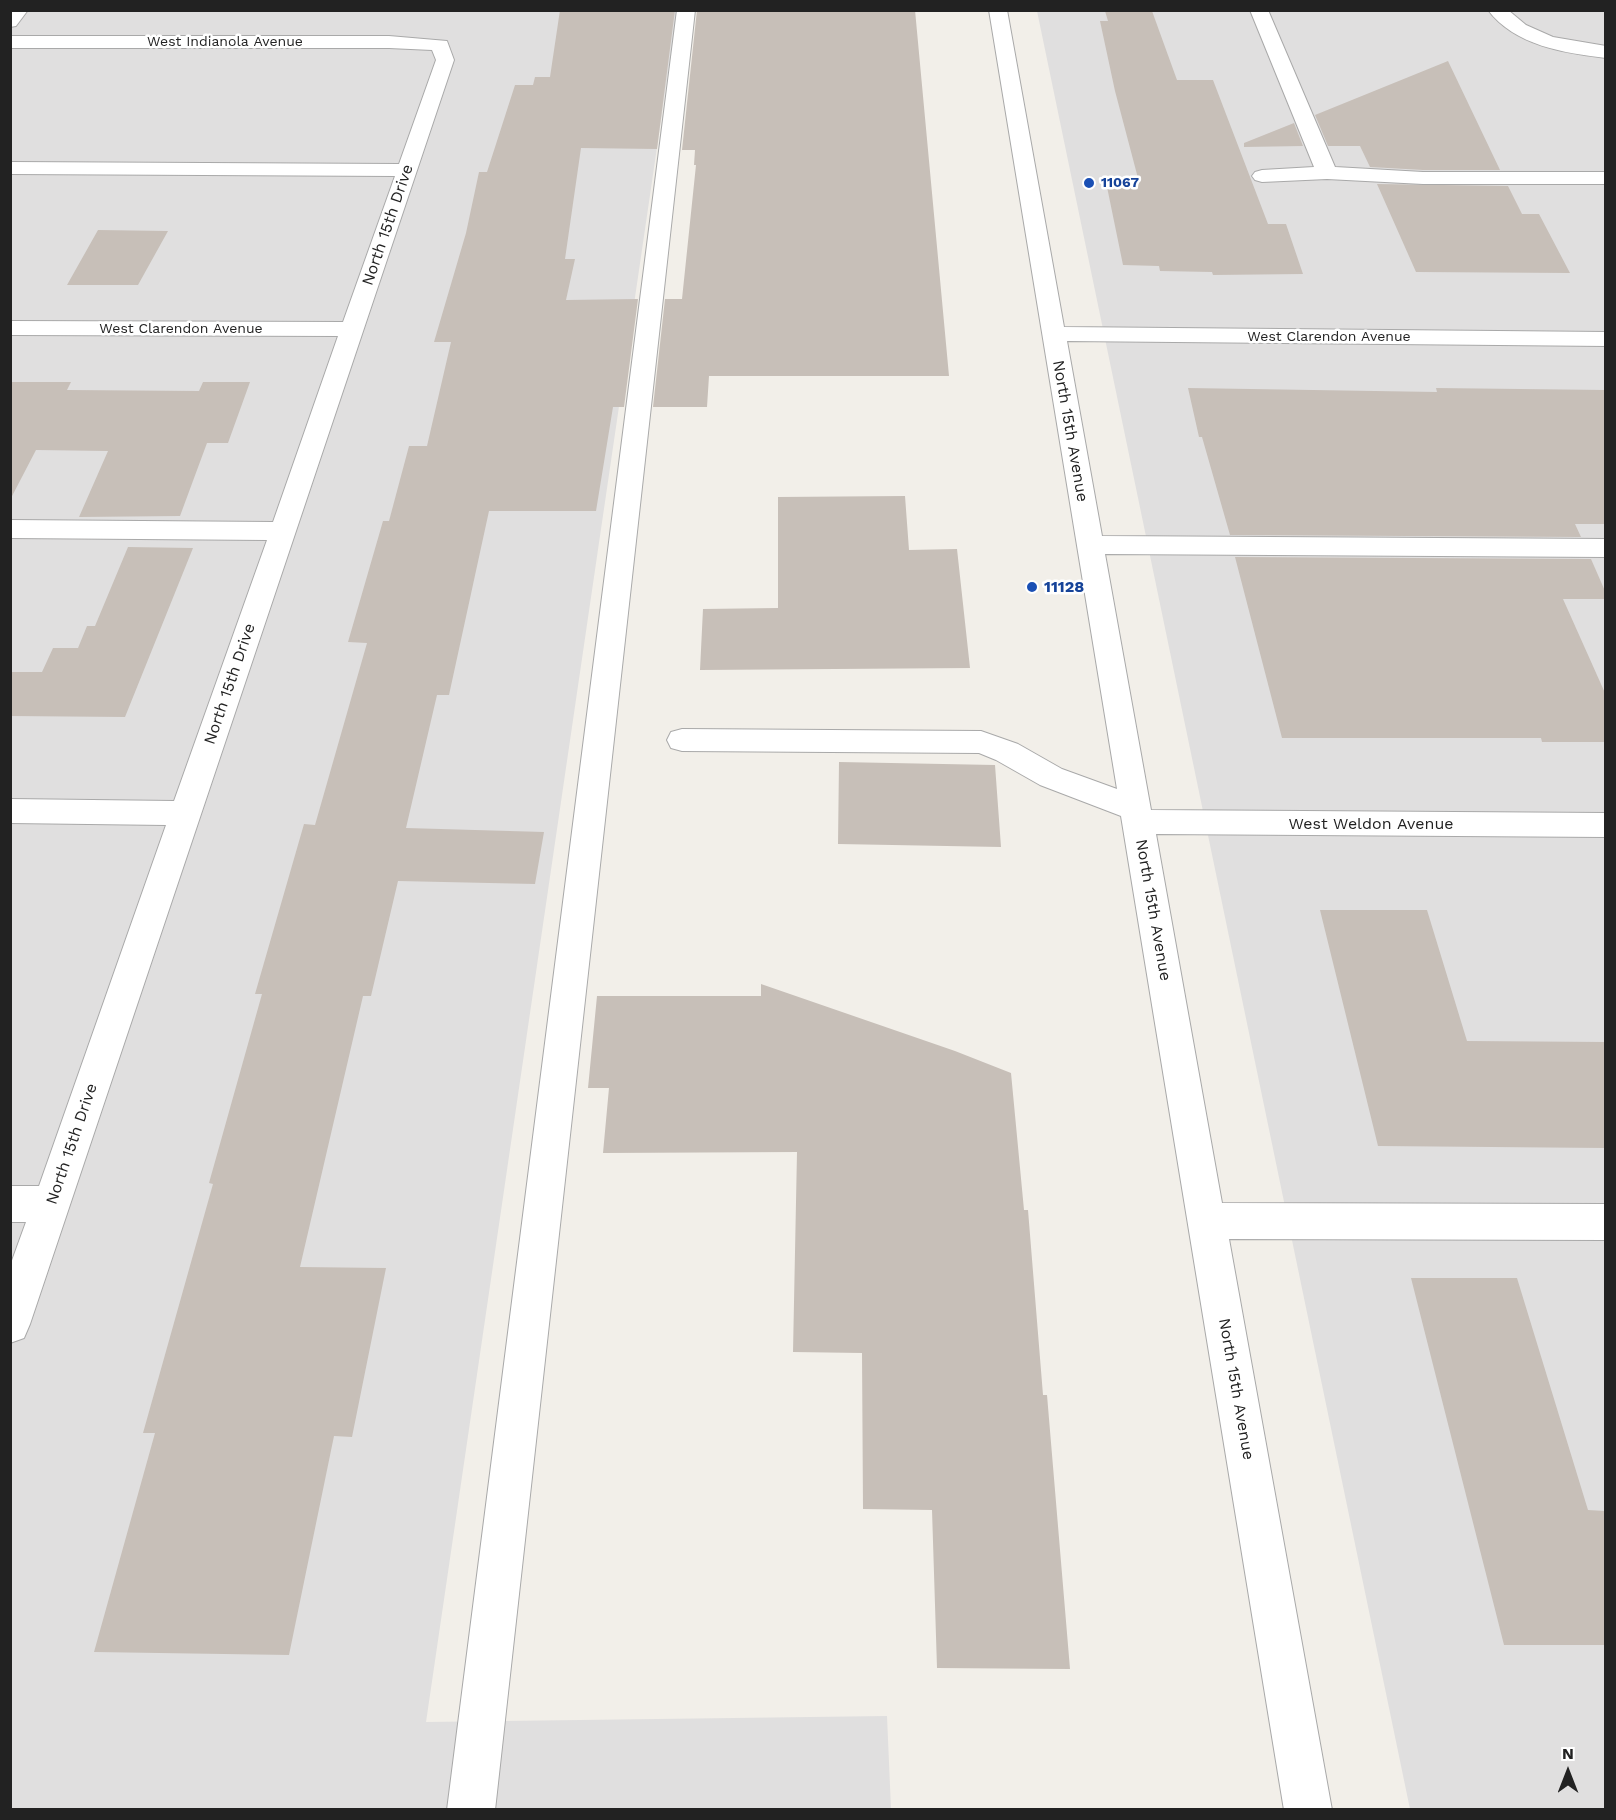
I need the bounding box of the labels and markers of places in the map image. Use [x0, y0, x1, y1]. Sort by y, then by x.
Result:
place label: 11067 [1101, 175, 1139, 191]
marker: 11067 [1082, 176, 1096, 190]
place label: 11128 [1044, 577, 1084, 597]
marker: 11128 [1025, 580, 1039, 594]

